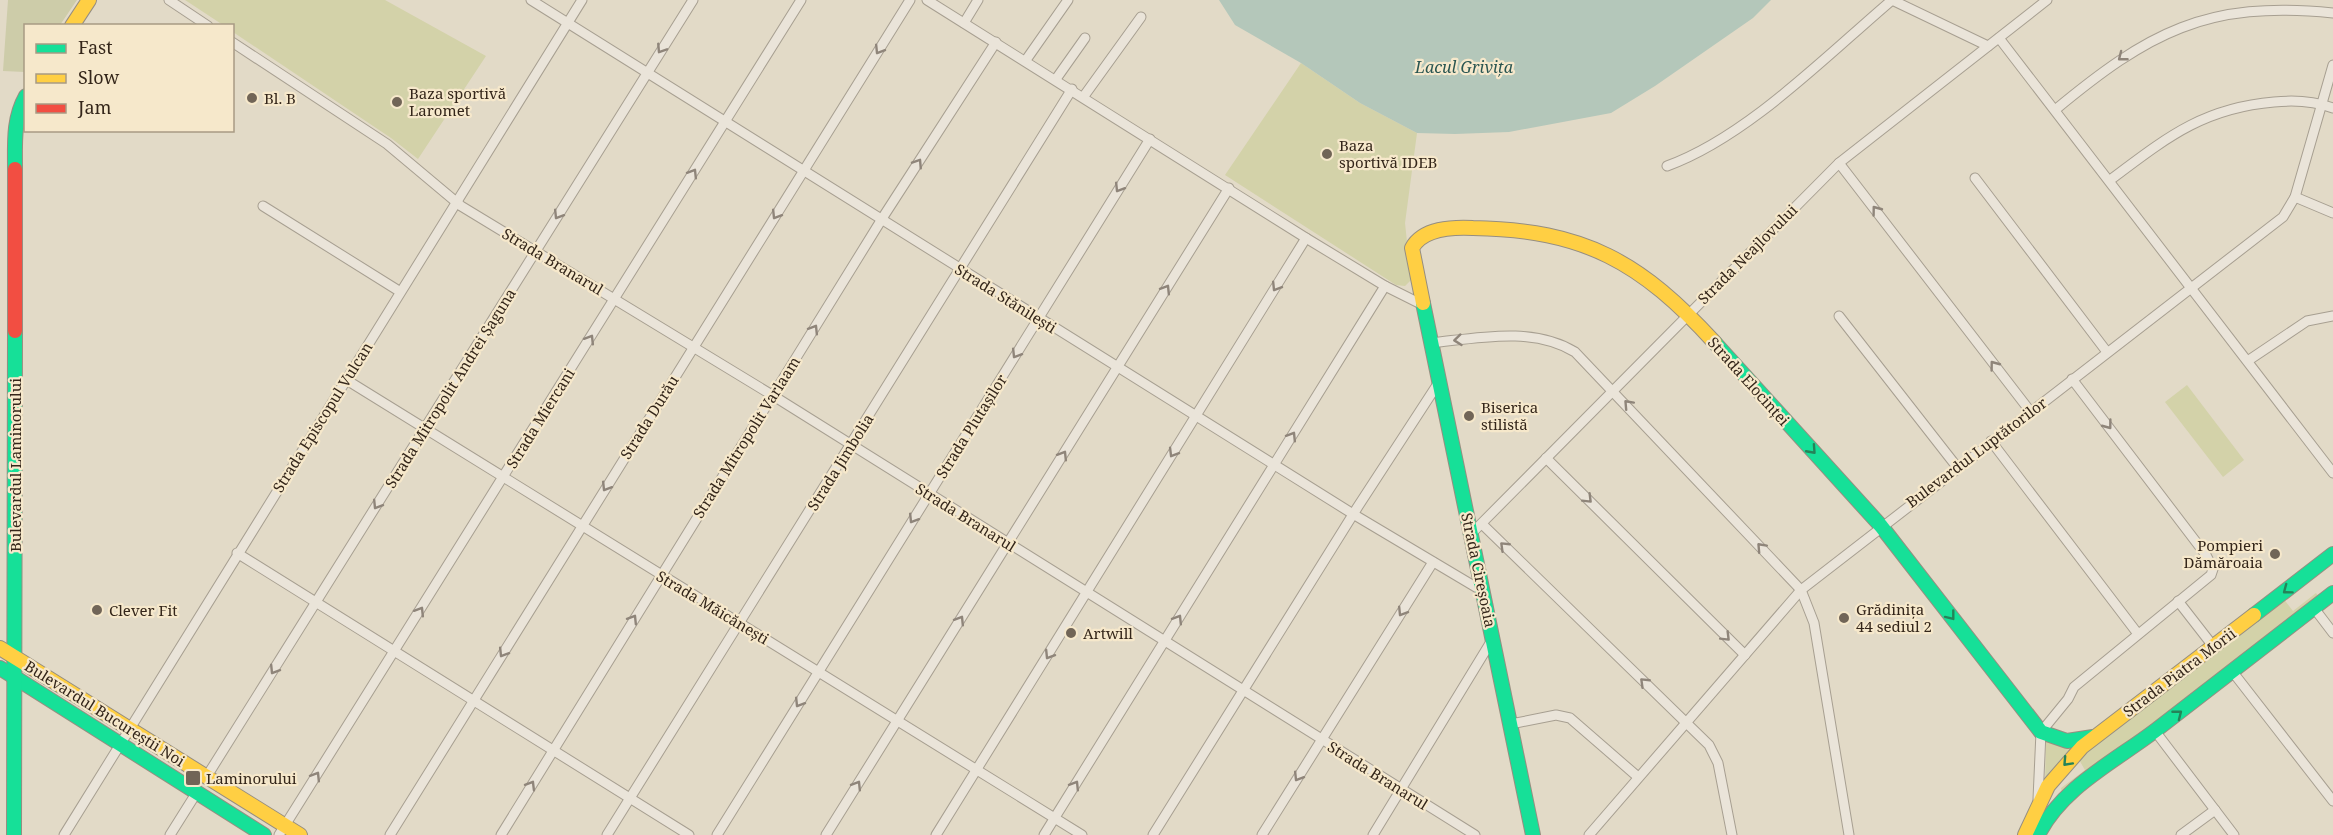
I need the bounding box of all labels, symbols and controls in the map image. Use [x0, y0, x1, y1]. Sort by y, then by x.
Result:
legend [24, 24, 234, 132]
text: Fast [78, 35, 113, 59]
one-way arrow [657, 43, 669, 53]
one-way arrow [875, 43, 886, 54]
one-way arrow [2118, 49, 2129, 60]
water label: Lacul Grivița [1414, 56, 1514, 78]
text: Slow [78, 65, 120, 89]
place label: Baza sportivă Laromet [409, 83, 506, 120]
place label: Bl. B [264, 88, 296, 108]
marker: Bl. B [245, 91, 259, 105]
text: Jam [77, 95, 112, 119]
marker: Baza sportivă Laromet [390, 95, 404, 109]
place label: Baza sportivă IDEB [1339, 135, 1437, 172]
marker: Baza sportivă IDEB [1320, 147, 1334, 161]
one-way arrow [910, 159, 921, 170]
one-way arrow [686, 169, 698, 179]
one-way arrow [1116, 182, 1127, 193]
street label: Strada Neajlovului [1693, 200, 1801, 308]
one-way arrow [1872, 206, 1883, 217]
one-way arrow [554, 209, 566, 219]
one-way arrow [771, 209, 783, 219]
street label: Strada Branarul [499, 223, 608, 299]
street label: Strada Stănilești [951, 259, 1061, 337]
one-way arrow [1271, 281, 1283, 291]
street label: Strada Mitropolit Andrei Șaguna [380, 284, 520, 492]
one-way arrow [1159, 285, 1171, 295]
one-way arrow [806, 325, 818, 335]
street label: Strada Elocinței [1704, 332, 1794, 430]
one-way arrow [1453, 333, 1462, 346]
one-way arrow [583, 335, 595, 345]
street label: Strada Episcopul Vulcan [268, 338, 377, 496]
one-way arrow [1012, 348, 1024, 358]
street label: Strada Mitropolit Varlaam [688, 352, 804, 522]
one-way arrow [1991, 361, 2002, 372]
street label: Strada Miercani [501, 364, 579, 472]
street label: Strada Plutașilor [931, 370, 1011, 482]
street label: Strada Durău [615, 371, 683, 463]
street label: Bulevardul Laminorului [5, 378, 25, 552]
street label: Bulevardul Luptătorilor [1902, 392, 2050, 512]
place label: Biserica stilistă [1481, 397, 1538, 434]
one-way arrow [1624, 401, 1635, 412]
marker: Biserica stilistă [1462, 409, 1476, 423]
street label: Strada Jimbolia [802, 410, 878, 514]
one-way arrow [2100, 419, 2111, 430]
one-way arrow [1285, 432, 1297, 442]
one-way arrow [1805, 444, 1816, 454]
one-way arrow [1168, 447, 1180, 457]
one-way arrow [1056, 450, 1067, 461]
street label: Strada Branarul [912, 478, 1020, 556]
one-way arrow [601, 481, 613, 491]
one-way arrow [1581, 492, 1591, 503]
one-way arrow [373, 499, 385, 509]
street label: Strada Cireșoaia [1457, 511, 1501, 629]
one-way arrow [908, 513, 920, 523]
place label: Pompieri Dămăroaia [2184, 535, 2263, 572]
one-way arrow [1501, 542, 1512, 553]
one-way arrow [1757, 543, 1768, 554]
marker: Pompieri Dămăroaia [2268, 547, 2282, 561]
street label: Strada Măicănești [653, 565, 773, 649]
one-way arrow [2282, 583, 2293, 594]
place label: Grădinița 44 sediul 2 [1856, 599, 1932, 636]
place label: Clever Fit [109, 600, 178, 620]
marker: Clever Fit [90, 603, 104, 617]
one-way arrow [1398, 605, 1409, 616]
one-way arrow [412, 607, 424, 617]
one-way arrow [1943, 609, 1954, 620]
marker: Grădinița 44 sediul 2 [1837, 611, 1851, 625]
one-way arrow [626, 615, 638, 625]
one-way arrow [1170, 615, 1182, 625]
one-way arrow [953, 616, 965, 626]
place label: Artwill [1083, 623, 1133, 643]
street label: Strada Piatra Morii [2119, 623, 2240, 721]
marker: Artwill [1064, 626, 1078, 640]
one-way arrow [1719, 630, 1730, 640]
one-way arrow [499, 646, 510, 657]
one-way arrow [1045, 648, 1056, 659]
street label: Bulevardul Bucureștii Noi [21, 655, 189, 771]
one-way arrow [269, 664, 281, 674]
one-way arrow [1640, 678, 1651, 689]
one-way arrow [795, 697, 807, 707]
one-way arrow [2171, 710, 2182, 721]
street label: Strada Branarul [1324, 736, 1432, 814]
one-way arrow [2063, 755, 2074, 766]
place label: Laminorului [206, 768, 297, 788]
marker: Laminorului [184, 769, 202, 787]
one-way arrow [1294, 771, 1306, 781]
one-way arrow [309, 772, 321, 782]
one-way arrow [523, 781, 535, 791]
one-way arrow [849, 781, 860, 792]
one-way arrow [1068, 781, 1080, 791]

